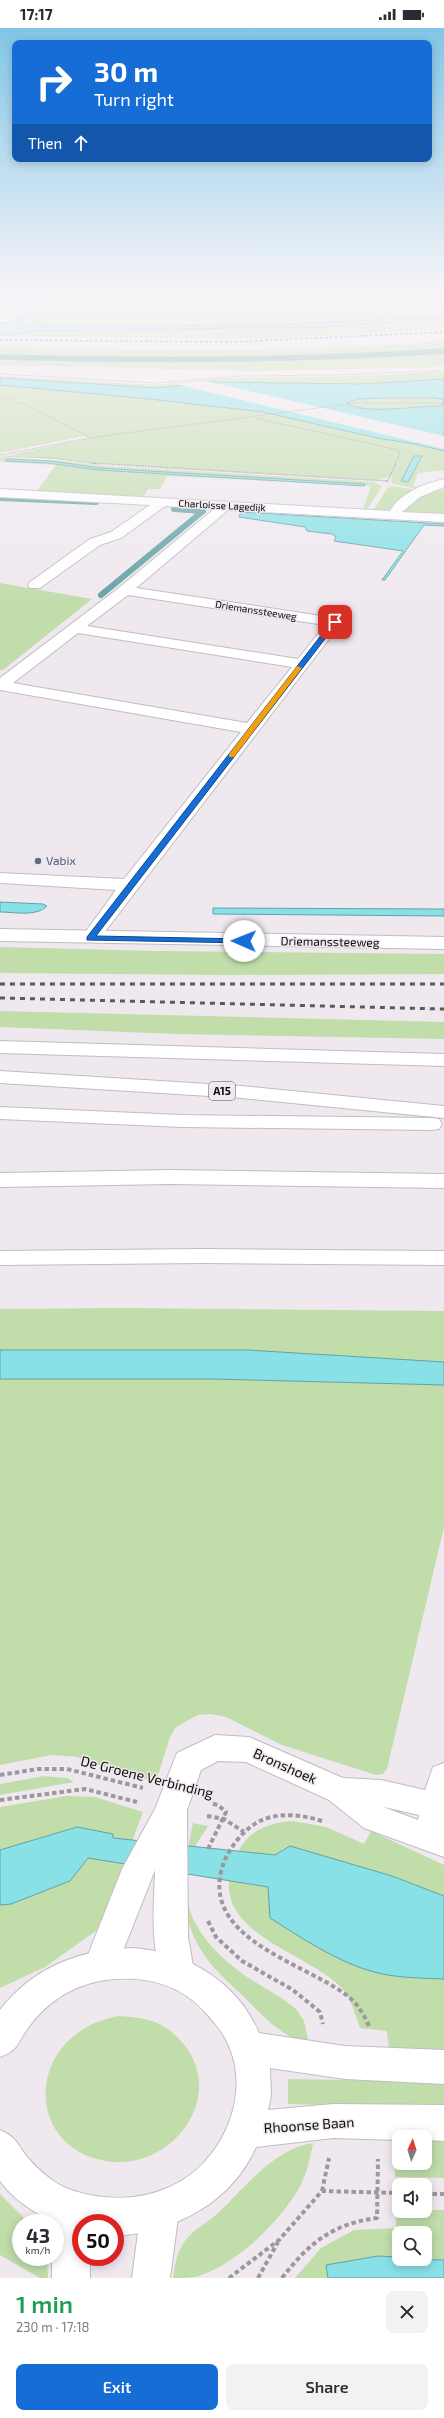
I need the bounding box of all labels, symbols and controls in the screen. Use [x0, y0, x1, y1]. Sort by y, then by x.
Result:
text: 17:17 [20, 5, 53, 23]
text: 30 m [94, 54, 158, 88]
icon: right [28, 56, 80, 108]
text: Turn right [94, 88, 174, 110]
icon: ahead [70, 132, 92, 154]
text: Then [28, 134, 62, 152]
street label: Charloisse Lagedijk [178, 497, 266, 513]
street label: Driemanssteeweg [214, 598, 298, 622]
pin [318, 605, 352, 639]
icon: arrive [324, 611, 346, 633]
place label: Vabix [46, 853, 76, 867]
marker: Vabix [33, 856, 43, 866]
position arrow [223, 920, 265, 962]
street label: Driemanssteeweg [280, 933, 380, 949]
road number: A15 [209, 1082, 235, 1100]
street label: Bronshoek [251, 1744, 320, 1787]
street label: De Groene Verbinding [79, 1752, 215, 1801]
street label: Rhoonse Baan [263, 2113, 355, 2136]
north arrow [392, 2130, 432, 2170]
map controls [392, 2130, 432, 2266]
button: sound [392, 2178, 432, 2218]
speed limit sign: 50 [72, 2214, 124, 2266]
text: 43 [26, 2223, 50, 2247]
button: search [392, 2226, 432, 2266]
text: km/h [26, 2244, 50, 2256]
text: 1 min [16, 2289, 73, 2318]
button: close [386, 2291, 428, 2333]
text: 230 m · 17:18 [16, 2319, 90, 2335]
button: Exit [16, 2364, 218, 2410]
button: Share [226, 2364, 428, 2410]

